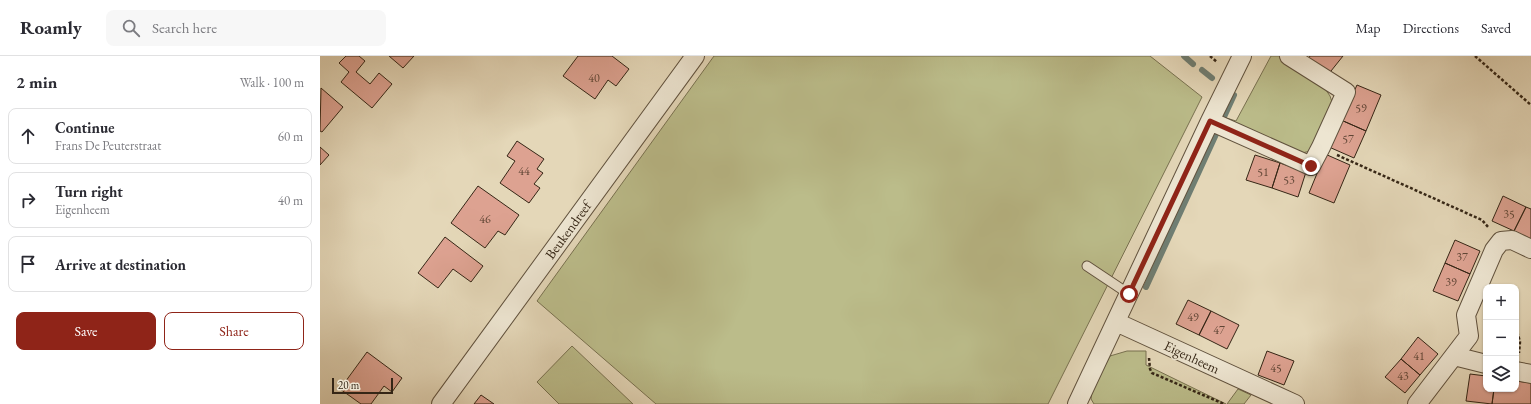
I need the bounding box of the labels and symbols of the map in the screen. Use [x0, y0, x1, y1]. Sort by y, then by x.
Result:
house number: 40 [588, 70, 600, 86]
house number: 59 [1355, 100, 1367, 116]
house number: 57 [1342, 131, 1354, 147]
route end [1302, 157, 1320, 175]
house number: 44 [518, 163, 530, 179]
house number: 51 [1257, 164, 1269, 180]
house number: 53 [1283, 172, 1295, 188]
street label: Beukendreef [541, 196, 596, 263]
house number: 35 [1503, 206, 1515, 222]
house number: 46 [479, 211, 491, 227]
house number: 37 [1456, 249, 1468, 265]
house number: 39 [1445, 274, 1457, 290]
route start [1120, 285, 1138, 303]
house number: 49 [1187, 309, 1199, 325]
house number: 47 [1213, 322, 1225, 338]
street label: Eigenheem [1161, 336, 1223, 378]
house number: 41 [1413, 348, 1425, 364]
house number: 45 [1270, 360, 1282, 376]
house number: 43 [1397, 368, 1409, 384]
scale bar [332, 376, 393, 395]

